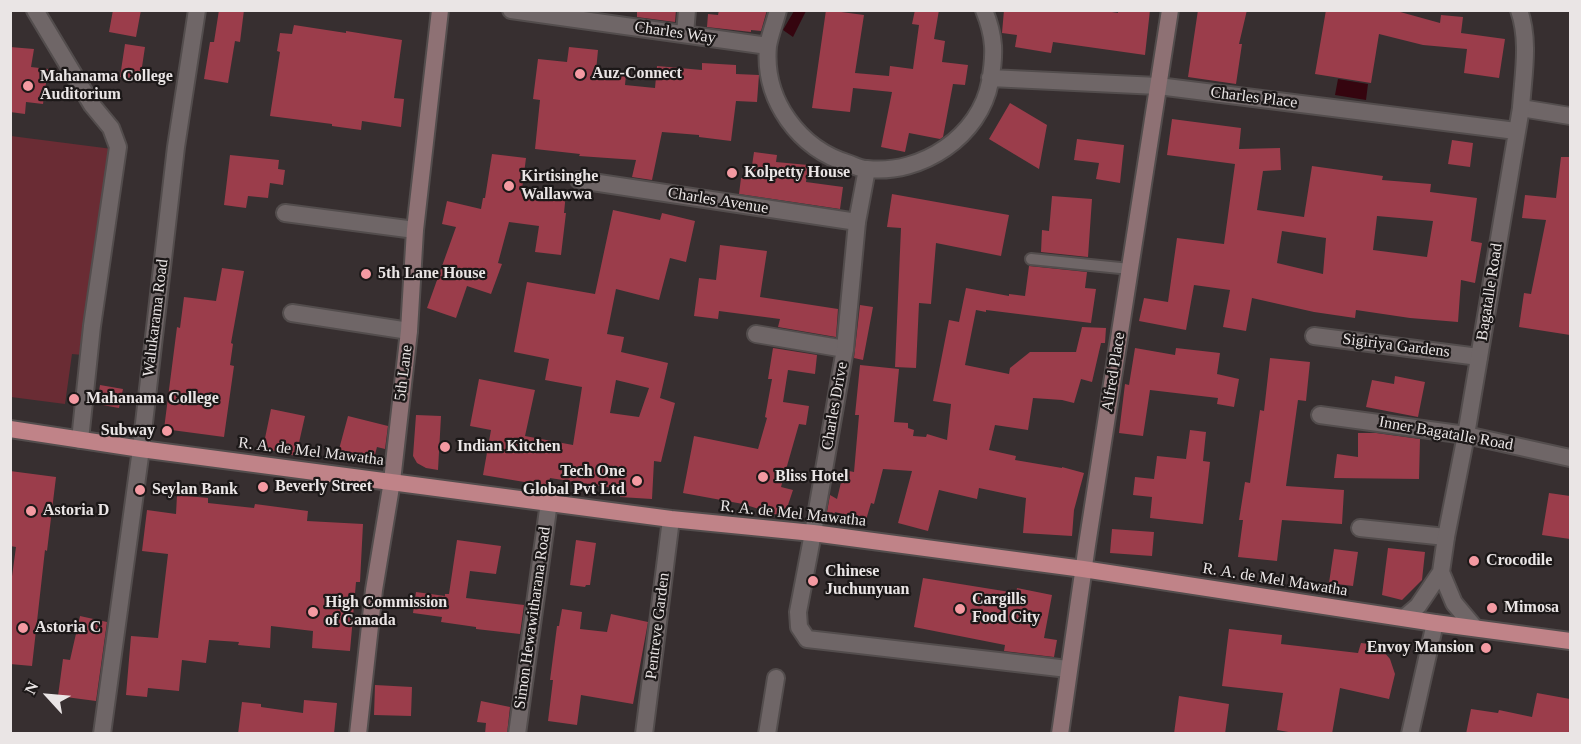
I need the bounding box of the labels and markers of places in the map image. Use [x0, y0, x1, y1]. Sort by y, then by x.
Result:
place label: Auz-Connect [592, 64, 682, 84]
place label: Mahanama College Auditorium [40, 67, 173, 105]
marker: Auz-Connect [573, 67, 587, 81]
marker: Mahanama College Auditorium [21, 79, 35, 93]
place label: Kolpetty House [744, 163, 850, 183]
marker: Kolpetty House [725, 166, 739, 180]
place label: Kirtisinghe Wallawwa [521, 167, 598, 205]
marker: Kirtisinghe Wallawwa [502, 179, 516, 193]
place label: 5th Lane House [378, 264, 486, 284]
marker: 5th Lane House [359, 267, 373, 281]
place label: Mahanama College [86, 389, 219, 409]
marker: Mahanama College [67, 392, 81, 406]
place label: Subway [101, 421, 155, 441]
marker: Subway [160, 424, 174, 438]
place label: Indian Kitchen [457, 437, 561, 457]
marker: Indian Kitchen [438, 440, 452, 454]
place label: Tech One Global Pvt Ltd [523, 462, 625, 500]
place label: Bliss Hotel [775, 467, 848, 487]
marker: Bliss Hotel [756, 470, 770, 484]
marker: Tech One Global Pvt Ltd [630, 474, 644, 488]
place label: Beverly Street [275, 477, 372, 497]
place label: Seylan Bank [152, 480, 238, 500]
marker: Beverly Street [256, 480, 270, 494]
marker: Seylan Bank [133, 483, 147, 497]
place label: Astoria D [43, 501, 109, 521]
marker: Astoria D [24, 504, 38, 518]
place label: Crocodile [1486, 551, 1552, 571]
marker: Crocodile [1467, 554, 1481, 568]
place label: Chinese Juchunyuan [825, 562, 909, 600]
marker: Chinese Juchunyuan [806, 574, 820, 588]
place label: Cargills Food City [972, 590, 1040, 628]
place label: High Commission of Canada [325, 593, 447, 631]
place label: Mimosa [1504, 598, 1559, 618]
marker: Mimosa [1485, 601, 1499, 615]
marker: Cargills Food City [953, 602, 967, 616]
marker: High Commission of Canada [306, 605, 320, 619]
place label: Astoria C [35, 618, 101, 638]
marker: Astoria C [16, 621, 30, 635]
place label: Envoy Mansion [1367, 638, 1474, 658]
marker: Envoy Mansion [1479, 641, 1493, 655]

